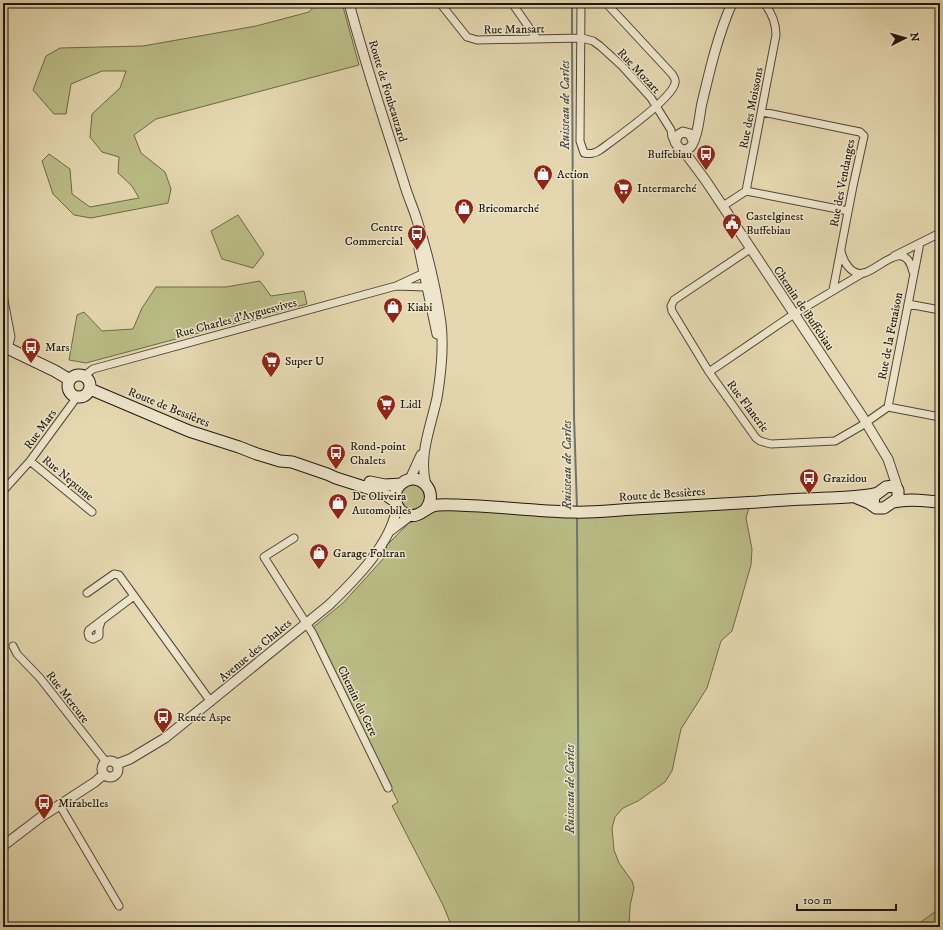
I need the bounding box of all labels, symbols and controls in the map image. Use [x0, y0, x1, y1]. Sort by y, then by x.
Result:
north arrow [885, 18, 925, 58]
street label: Rue Mansart [483, 21, 545, 38]
text: N [907, 32, 921, 42]
street label: Route de Fonbeauzard [365, 38, 410, 144]
street label: Rue Mozart [614, 46, 664, 97]
water label: Ruisseau de Carles [557, 59, 573, 151]
street label: Rue des Moissons [736, 66, 767, 150]
street label: Rue des Vendanges [827, 138, 858, 228]
bus stop icon: Buffebiau [695, 143, 717, 171]
place label: Buffebiau [647, 147, 692, 162]
shop icon: Action [532, 163, 554, 191]
place label: Action [557, 167, 590, 182]
supermarket icon: Intermarché [612, 177, 634, 205]
place label: Intermarché [637, 181, 696, 196]
shop icon: Bricomarché [453, 197, 475, 225]
place label: Bricomarché [478, 201, 539, 216]
place label: Castelginest Buffebiau [746, 209, 804, 238]
public building icon: Castelginest Buffebiau [721, 212, 743, 240]
place label: Centre Commercial [345, 220, 403, 249]
bus stop icon: Centre Commercial [406, 223, 428, 251]
street label: Chemin de Buffebiau [770, 263, 837, 353]
street label: Rue de la Fenaison [875, 290, 906, 381]
street label: Rue Charles d'Ayguesvives [174, 295, 299, 342]
shop icon: Kiabi [382, 296, 404, 324]
place label: Kiabi [407, 300, 432, 315]
bus stop icon: Mars [20, 336, 42, 364]
place label: Mars [45, 340, 70, 355]
supermarket icon: Super U [260, 350, 282, 378]
place label: Super U [285, 354, 324, 369]
street label: Rue Flanerie [723, 377, 772, 435]
street label: Route de Bessières [126, 384, 212, 431]
supermarket icon: Lidl [375, 393, 397, 421]
place label: Lidl [400, 397, 422, 412]
street label: Rue Mars [21, 406, 60, 452]
water label: Ruisseau de Carles [559, 419, 575, 511]
place label: Rond-point Chalets [350, 439, 406, 468]
bus stop icon: Rond-point Chalets [325, 442, 347, 470]
street label: Rue Neptune [39, 452, 97, 504]
bus stop icon: Grazidou [798, 467, 820, 495]
place label: Grazidou [823, 471, 867, 486]
street label: Route de Bessières [618, 484, 706, 505]
place label: De Oliveira Automobiles [352, 489, 411, 518]
shop icon: De Oliveira Automobiles [327, 492, 349, 520]
shop icon: Garage Foltran [308, 542, 330, 570]
place label: Garage Foltran [333, 546, 406, 561]
street label: Avenue des Chalets [216, 616, 295, 685]
street label: Chemin du Cere [334, 663, 381, 739]
street label: Rue Mercure [43, 668, 93, 726]
bus stop icon: Renée Aspe [152, 706, 174, 734]
place label: Renée Aspe [177, 710, 231, 725]
water label: Ruisseau de Carles [562, 743, 578, 835]
bus stop icon: Mirabelles [33, 792, 55, 820]
place label: Mirabelles [58, 796, 108, 811]
scale bar [797, 886, 896, 912]
text: 100 m [803, 893, 832, 908]

